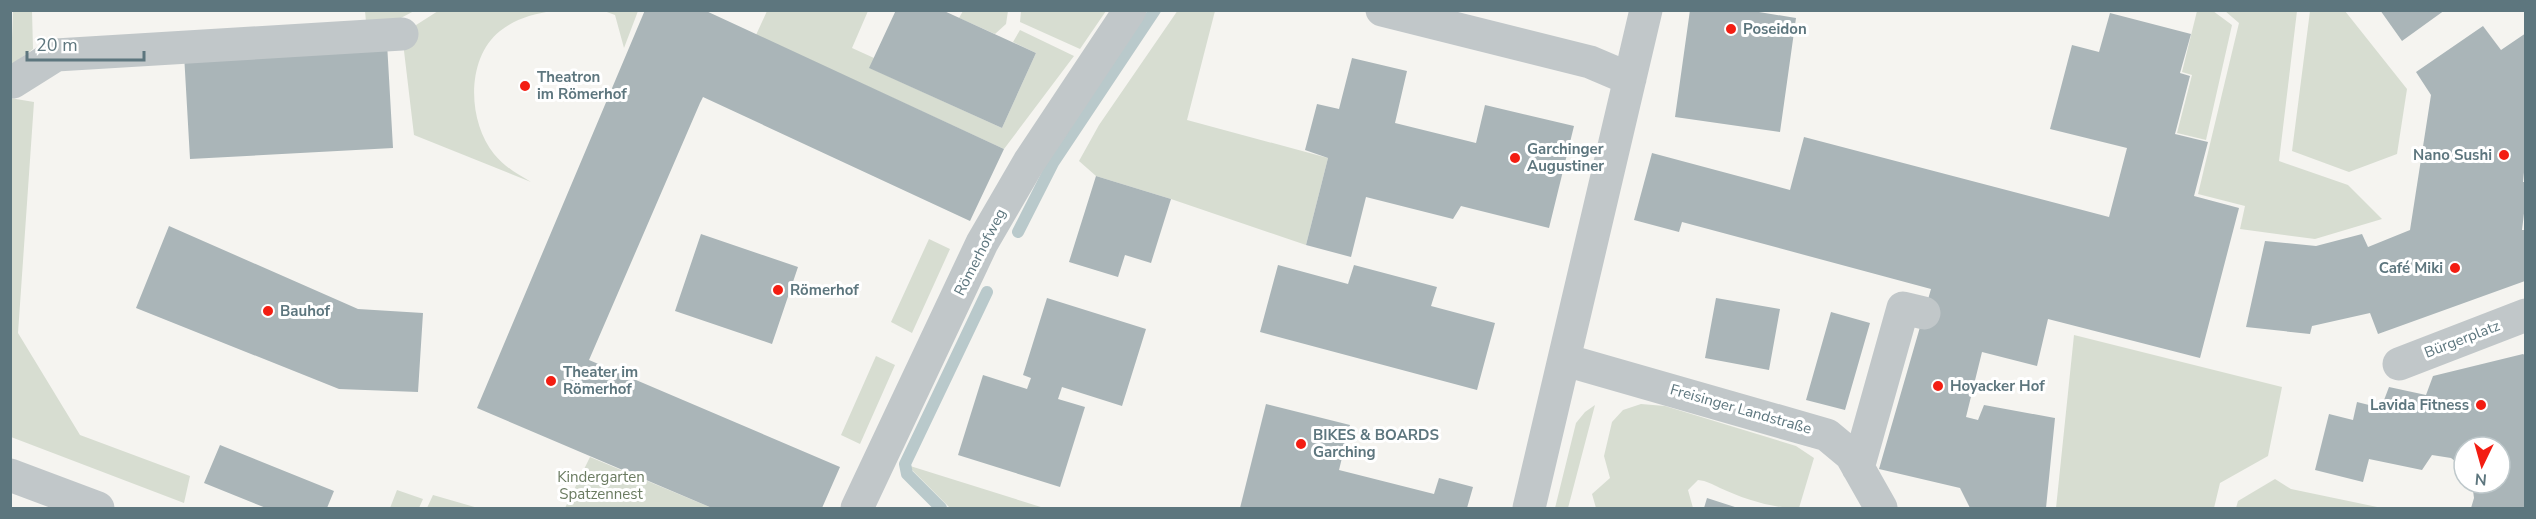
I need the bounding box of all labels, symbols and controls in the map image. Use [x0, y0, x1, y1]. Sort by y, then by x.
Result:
place label: Poseidon [1743, 19, 1807, 39]
marker: Poseidon [1724, 22, 1738, 36]
scale bar [27, 24, 144, 62]
text: 20 m [36, 33, 78, 57]
place label: Theatron im Römerhof [537, 67, 627, 104]
marker: Theatron im Römerhof [518, 79, 532, 93]
place label: Garchinger Augustiner [1527, 139, 1604, 176]
place label: Nano Sushi [2413, 145, 2492, 165]
marker: Nano Sushi [2497, 148, 2511, 162]
marker: Garchinger Augustiner [1508, 151, 1522, 165]
street label: Römerhofweg [949, 205, 1011, 299]
place label: Café Miki [2379, 258, 2443, 278]
marker: Café Miki [2448, 261, 2462, 275]
place label: Römerhof [790, 280, 859, 300]
marker: Römerhof [771, 283, 785, 297]
place label: Bauhof [280, 301, 331, 321]
marker: Bauhof [261, 304, 275, 318]
street label: Bürgerplatz [2421, 315, 2503, 363]
place label: Theater im Römerhof [563, 362, 638, 399]
marker: Theater im Römerhof [544, 374, 558, 388]
place label: Hoyacker Hof [1950, 376, 2045, 396]
street label: Freisinger Landstraße [1668, 379, 1814, 439]
marker: Hoyacker Hof [1931, 379, 1945, 393]
place label: Lavida Fitness [2370, 395, 2469, 415]
marker: Lavida Fitness [2474, 398, 2488, 412]
place label: BIKES & BOARDS Garching [1313, 425, 1439, 462]
north arrow [2452, 435, 2512, 495]
marker: BIKES & BOARDS Garching [1294, 437, 1308, 451]
park label: Kindergarten Spatzennest [557, 467, 645, 504]
text: N [2474, 467, 2488, 490]

